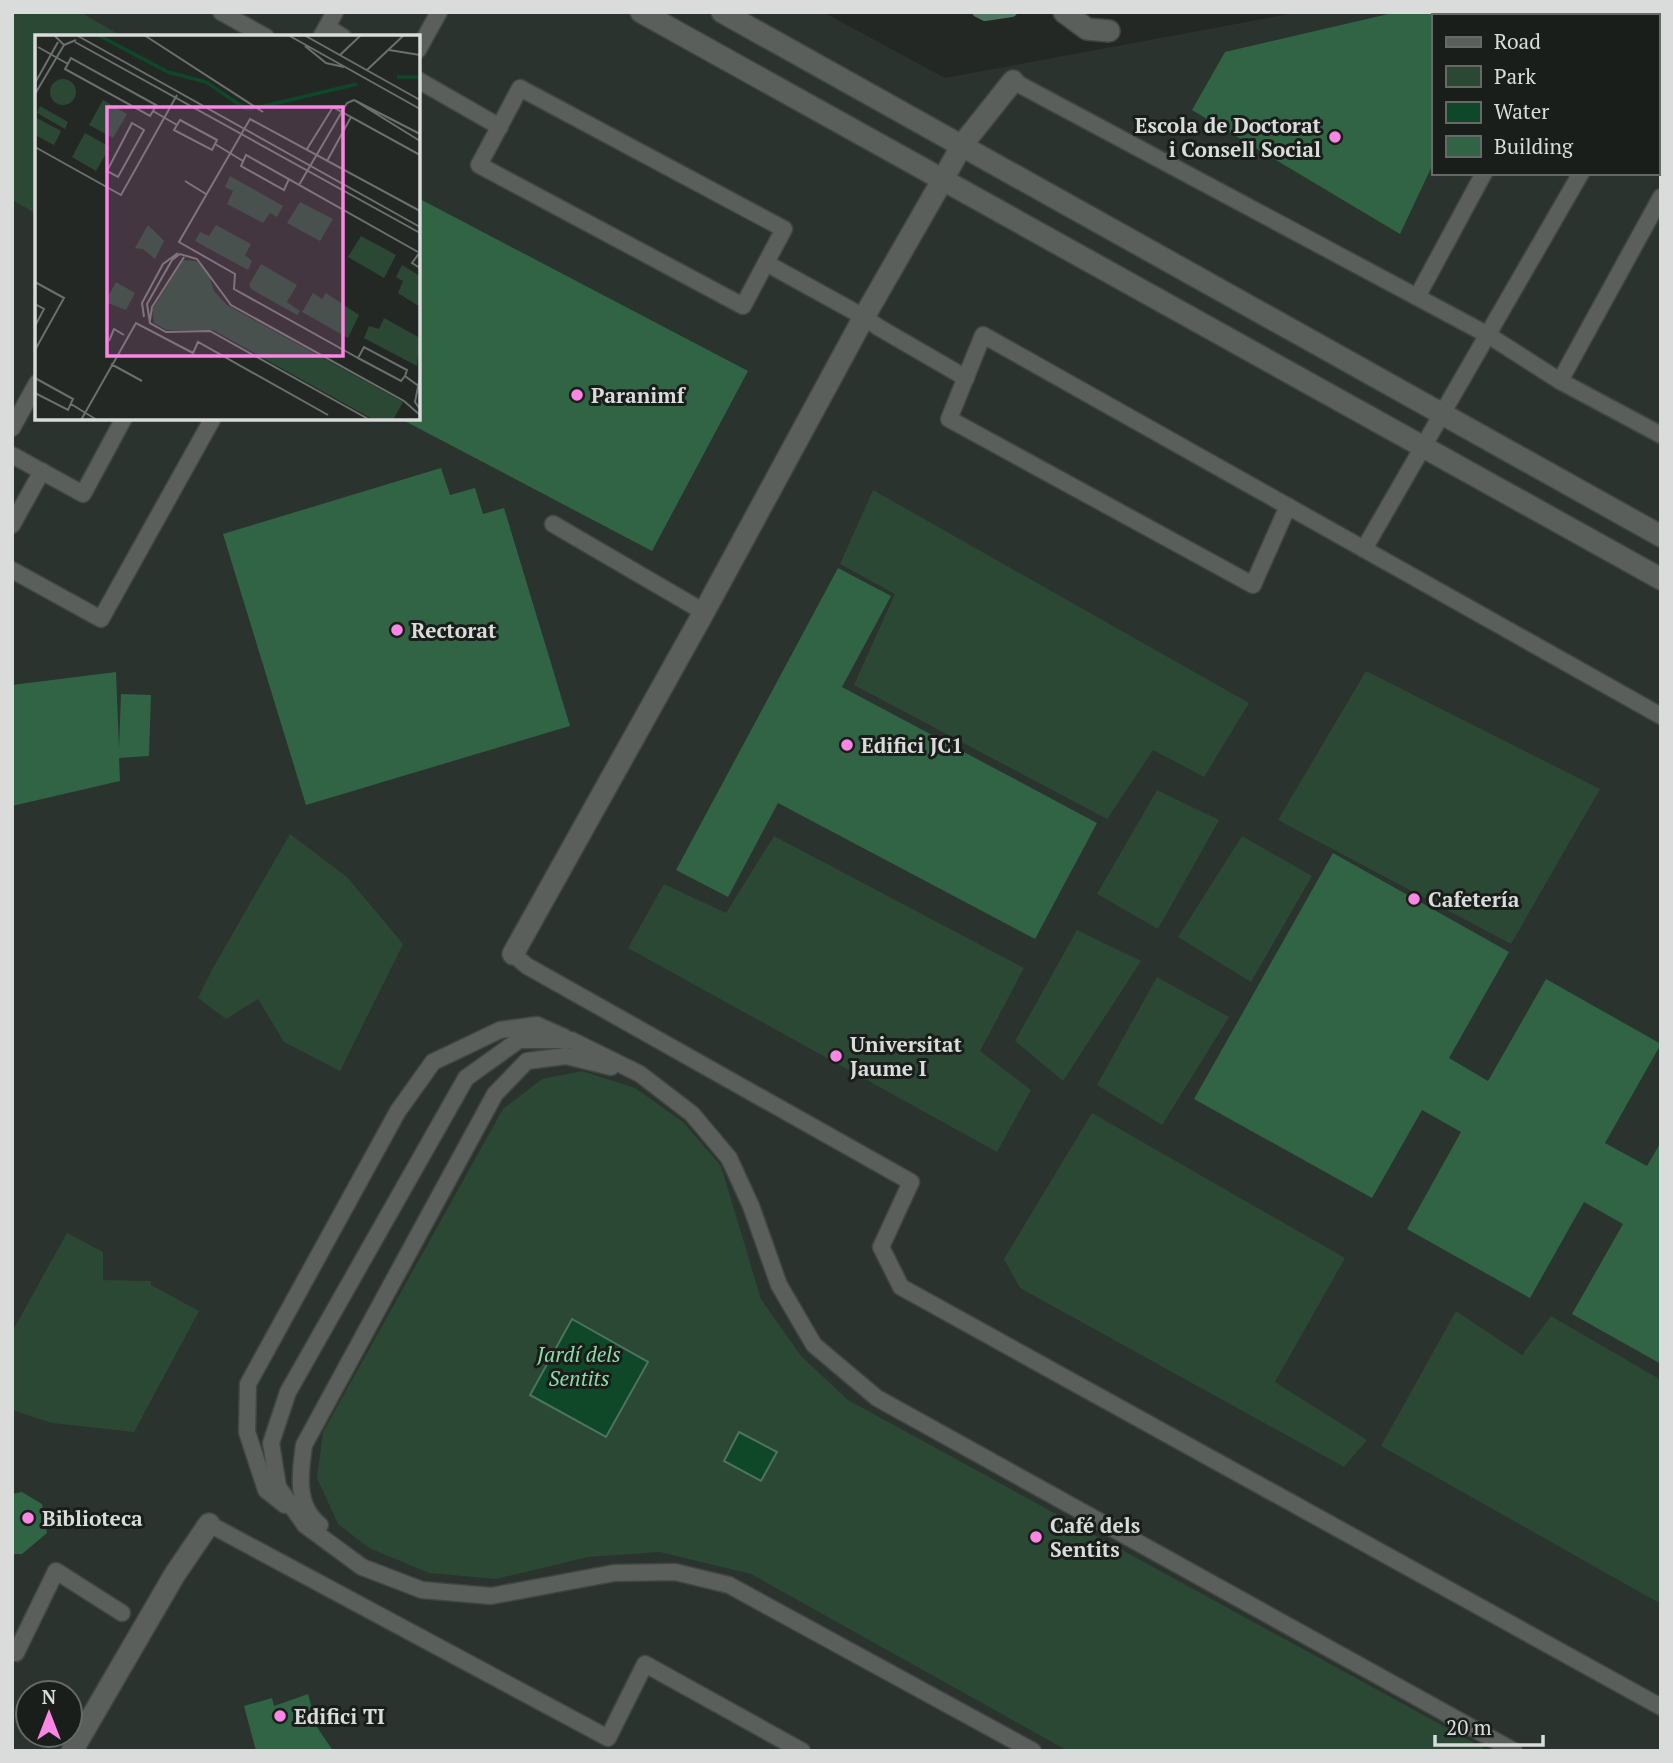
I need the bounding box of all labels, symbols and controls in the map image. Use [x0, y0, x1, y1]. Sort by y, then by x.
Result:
legend [1432, 14, 1659, 175]
text: Road [1494, 27, 1541, 55]
inset map [35, 35, 420, 420]
text: Park [1494, 62, 1536, 90]
text: Water [1494, 97, 1549, 125]
place label: Escola de Doctorat i Consell Social [1135, 111, 1322, 163]
marker: Escola de Doctorat i Consell Social [1327, 129, 1343, 145]
text: Building [1494, 132, 1574, 160]
place label: Paranimf [591, 381, 687, 409]
marker: Paranimf [569, 387, 585, 403]
place label: Rectorat [411, 616, 497, 644]
marker: Rectorat [389, 622, 405, 638]
place label: Edifici JC1 [861, 731, 963, 759]
marker: Edifici JC1 [839, 737, 855, 753]
place label: Cafetería [1428, 885, 1520, 913]
marker: Cafetería [1406, 891, 1422, 907]
place label: Universitat Jaume I [850, 1030, 962, 1082]
marker: Universitat Jaume I [828, 1048, 844, 1064]
park label: Jardí dels Sentits [536, 1340, 621, 1392]
place label: Biblioteca [42, 1504, 143, 1532]
marker: Biblioteca [20, 1510, 36, 1526]
place label: Café dels Sentits [1050, 1511, 1140, 1563]
marker: Café dels Sentits [1028, 1529, 1044, 1545]
north arrow [14, 1679, 84, 1749]
text: N [42, 1684, 57, 1709]
place label: Edifici TI [294, 1702, 385, 1730]
scale bar [1435, 1704, 1544, 1748]
marker: Edifici TI [272, 1708, 288, 1724]
text: 20 m [1446, 1713, 1492, 1741]

